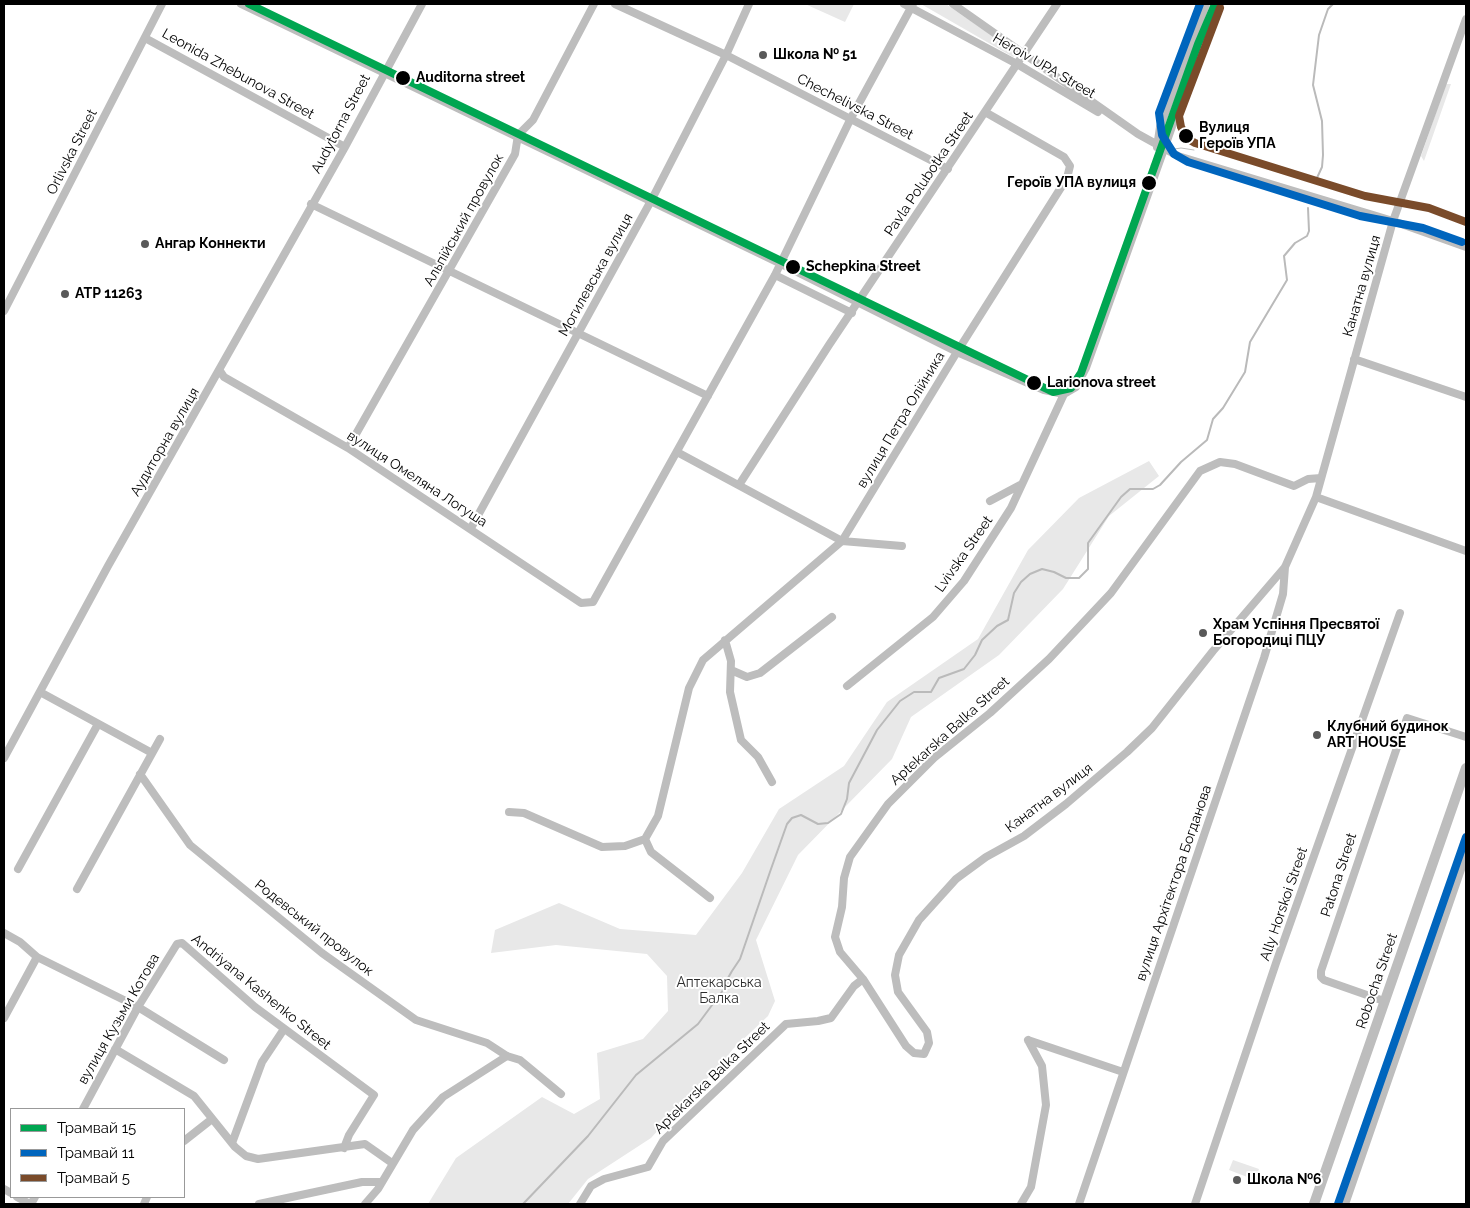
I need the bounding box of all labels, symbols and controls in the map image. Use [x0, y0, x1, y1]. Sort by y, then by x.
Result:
street label: Leonida Zhebunova Street [159, 25, 317, 123]
street label: Heroiv UPA Street [990, 30, 1098, 102]
place label: Школа № 51 [773, 47, 857, 63]
marker: Школа № 51 [757, 49, 769, 61]
marker: Auditorna street [394, 69, 412, 87]
place label: Auditorna street [416, 70, 525, 86]
street label: Chechelivska Street [794, 70, 916, 144]
street label: Audytorna Street [308, 72, 374, 176]
street label: Orlivska Street [43, 106, 101, 198]
street label: Pavla Polubotka Street [881, 109, 977, 239]
place label: Вулиця Героїв УПА [1199, 120, 1276, 152]
marker: Вулиця Героїв УПА [1177, 127, 1195, 145]
street label: Альпійський провулок [420, 151, 508, 289]
marker: Героїв УПА вулиця [1140, 174, 1158, 192]
place label: Героїв УПА вулиця [1007, 175, 1136, 191]
street label: Могилевська вулиця [555, 211, 637, 339]
street label: Канатна вулиця [1339, 233, 1385, 339]
place label: Ангар Коннекти [155, 236, 265, 252]
marker: Ангар Коннекти [139, 238, 151, 250]
marker: Schepkina Street [784, 258, 802, 276]
place label: Schepkina Street [806, 259, 921, 275]
place label: ATP 11263 [75, 286, 142, 302]
marker: ATP 11263 [59, 288, 71, 300]
street label: вулиця Петра Олійника [854, 349, 948, 491]
marker: Larionova street [1025, 374, 1043, 392]
place label: Larionova street [1047, 375, 1156, 391]
street label: Аудиторна вулиця [127, 385, 203, 499]
street label: вулиця Омеляна Логуша [344, 427, 490, 531]
street label: Lvivska Street [932, 513, 996, 595]
place label: Храм Успіння Пресвятої Богородиці ПЦУ [1213, 617, 1379, 650]
marker: Храм Успіння Пресвятої Богородиці ПЦУ [1197, 627, 1209, 639]
street label: Aptekarska Balka Street [887, 673, 1013, 789]
place label: Клубний будинок ART HOUSE [1327, 719, 1449, 752]
marker: Клубний будинок ART HOUSE [1311, 729, 1323, 741]
street label: Канатна вулиця [1002, 760, 1096, 836]
street label: вулиця Архітектора Богданова [1133, 783, 1215, 983]
street label: Patona Street [1318, 831, 1360, 919]
street label: Ally Horskoi Street [1257, 845, 1311, 963]
street label: Родевський провулок [251, 876, 377, 980]
street label: Andriyana Kashenko Street [188, 931, 334, 1053]
street label: Robocha Street [1353, 931, 1401, 1031]
street label: вулиця Кузьми Котова [75, 951, 163, 1087]
park label: Аптекарська Балка [676, 975, 762, 1008]
street label: Aptekarska Balka Street [651, 1018, 773, 1138]
legend [10, 1108, 185, 1198]
text: Трамвай 15 [57, 1119, 136, 1137]
text: Трамвай 11 [57, 1144, 135, 1162]
text: Трамвай 5 [57, 1169, 130, 1187]
place label: Школа №6 [1247, 1172, 1321, 1188]
marker: Школа №6 [1231, 1174, 1243, 1186]

